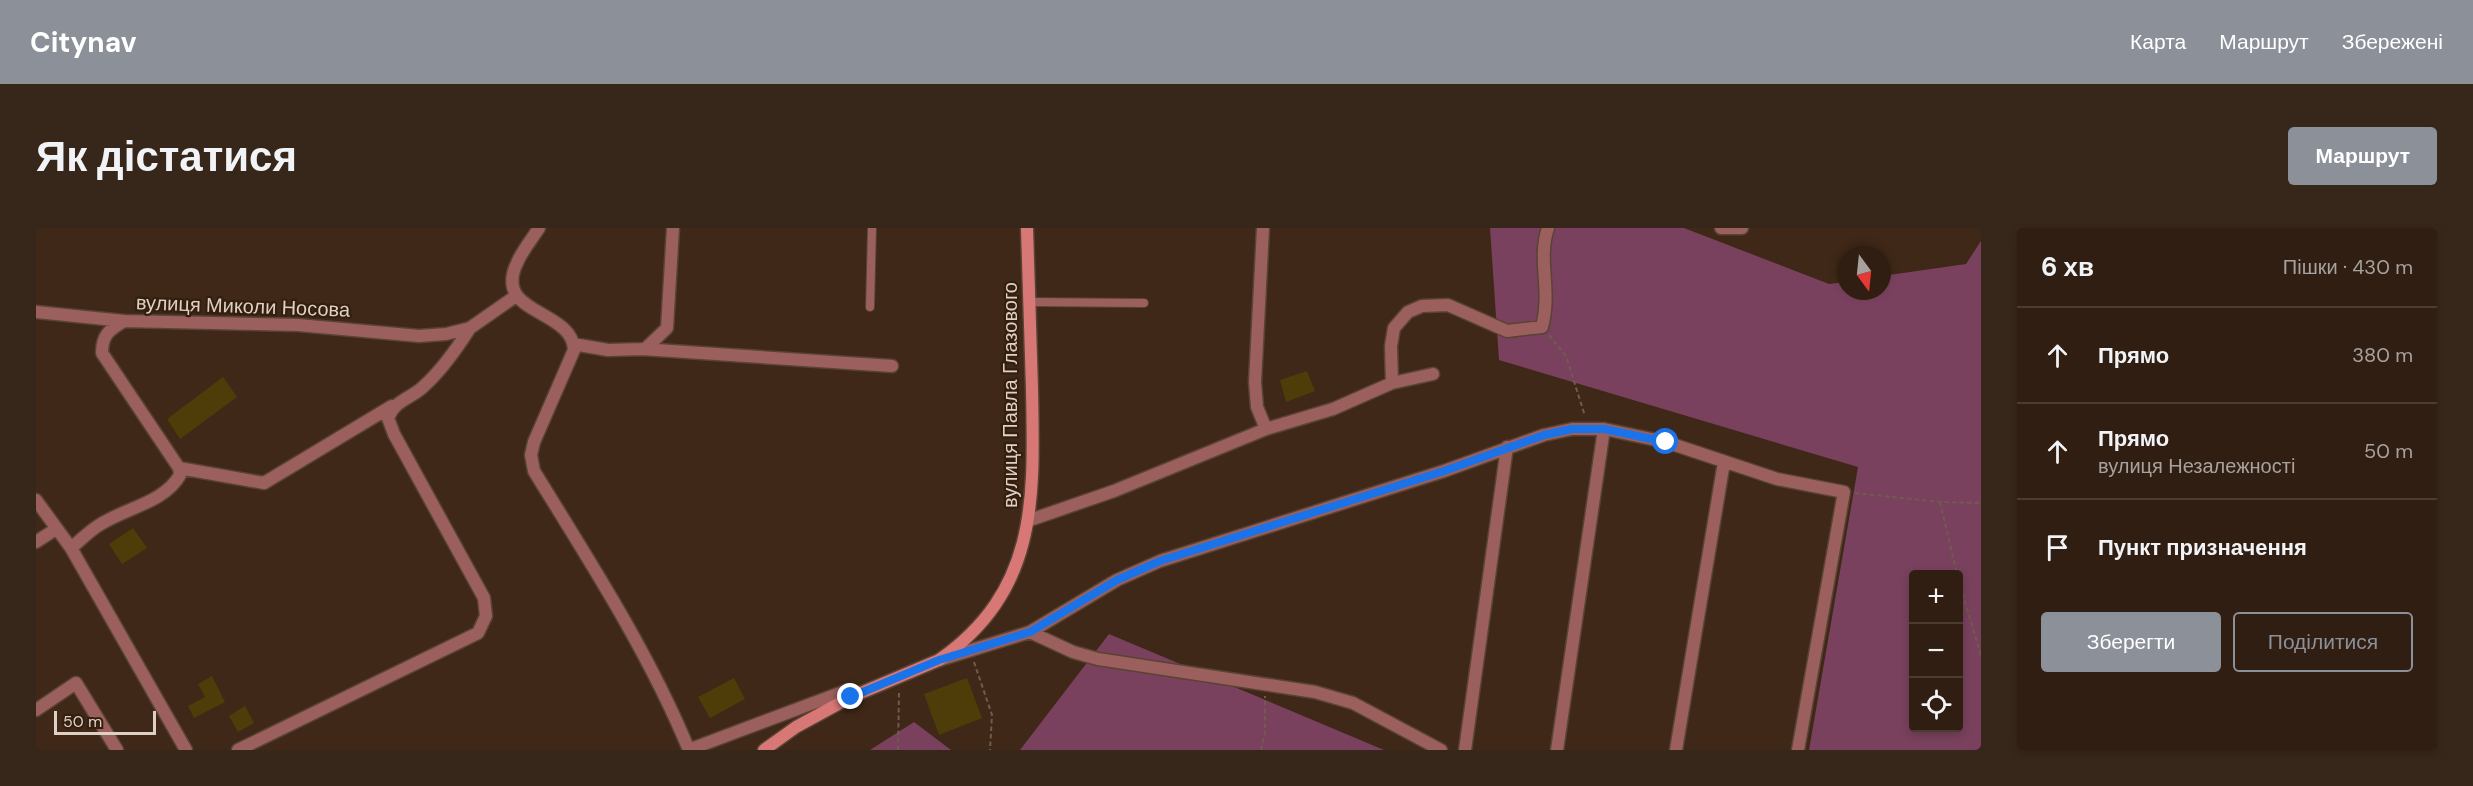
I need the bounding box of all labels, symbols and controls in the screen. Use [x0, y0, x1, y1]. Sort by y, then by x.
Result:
text: Citynav [30, 24, 136, 61]
text: Карта [2130, 28, 2186, 56]
text: Маршрут [2219, 28, 2309, 56]
text: Збережені [2342, 28, 2443, 56]
button: Маршрут [2288, 127, 2437, 185]
text: Як дістатися [36, 129, 297, 184]
north arrow [1837, 246, 1891, 300]
text: 6 хв [2041, 250, 2094, 284]
text: Пішки · 430 m [2283, 254, 2413, 280]
street label: вулиця Павла Глазового [997, 282, 1023, 508]
street label: вулиця Миколи Носова [135, 289, 351, 323]
icon: ahead [2041, 339, 2074, 372]
text: Прямо [2098, 341, 2169, 370]
text: 380 m [2352, 342, 2413, 368]
text: Прямо [2098, 424, 2169, 453]
route start [1652, 428, 1678, 454]
icon: ahead [2041, 435, 2074, 468]
text: 50 m [2364, 438, 2413, 464]
text: вулиця Незалежності [2098, 453, 2295, 479]
icon: arrive [2041, 531, 2074, 564]
text: Пункт призначення [2098, 533, 2307, 562]
map controls [1909, 570, 1963, 732]
button: + [1909, 570, 1963, 624]
button: Зберегти [2041, 612, 2221, 672]
button: Поділитися [2233, 612, 2413, 672]
button: − [1909, 624, 1963, 678]
button: locate [1909, 678, 1963, 732]
route end [837, 683, 863, 709]
scale bar [54, 708, 156, 736]
text: 50 m [63, 711, 102, 732]

